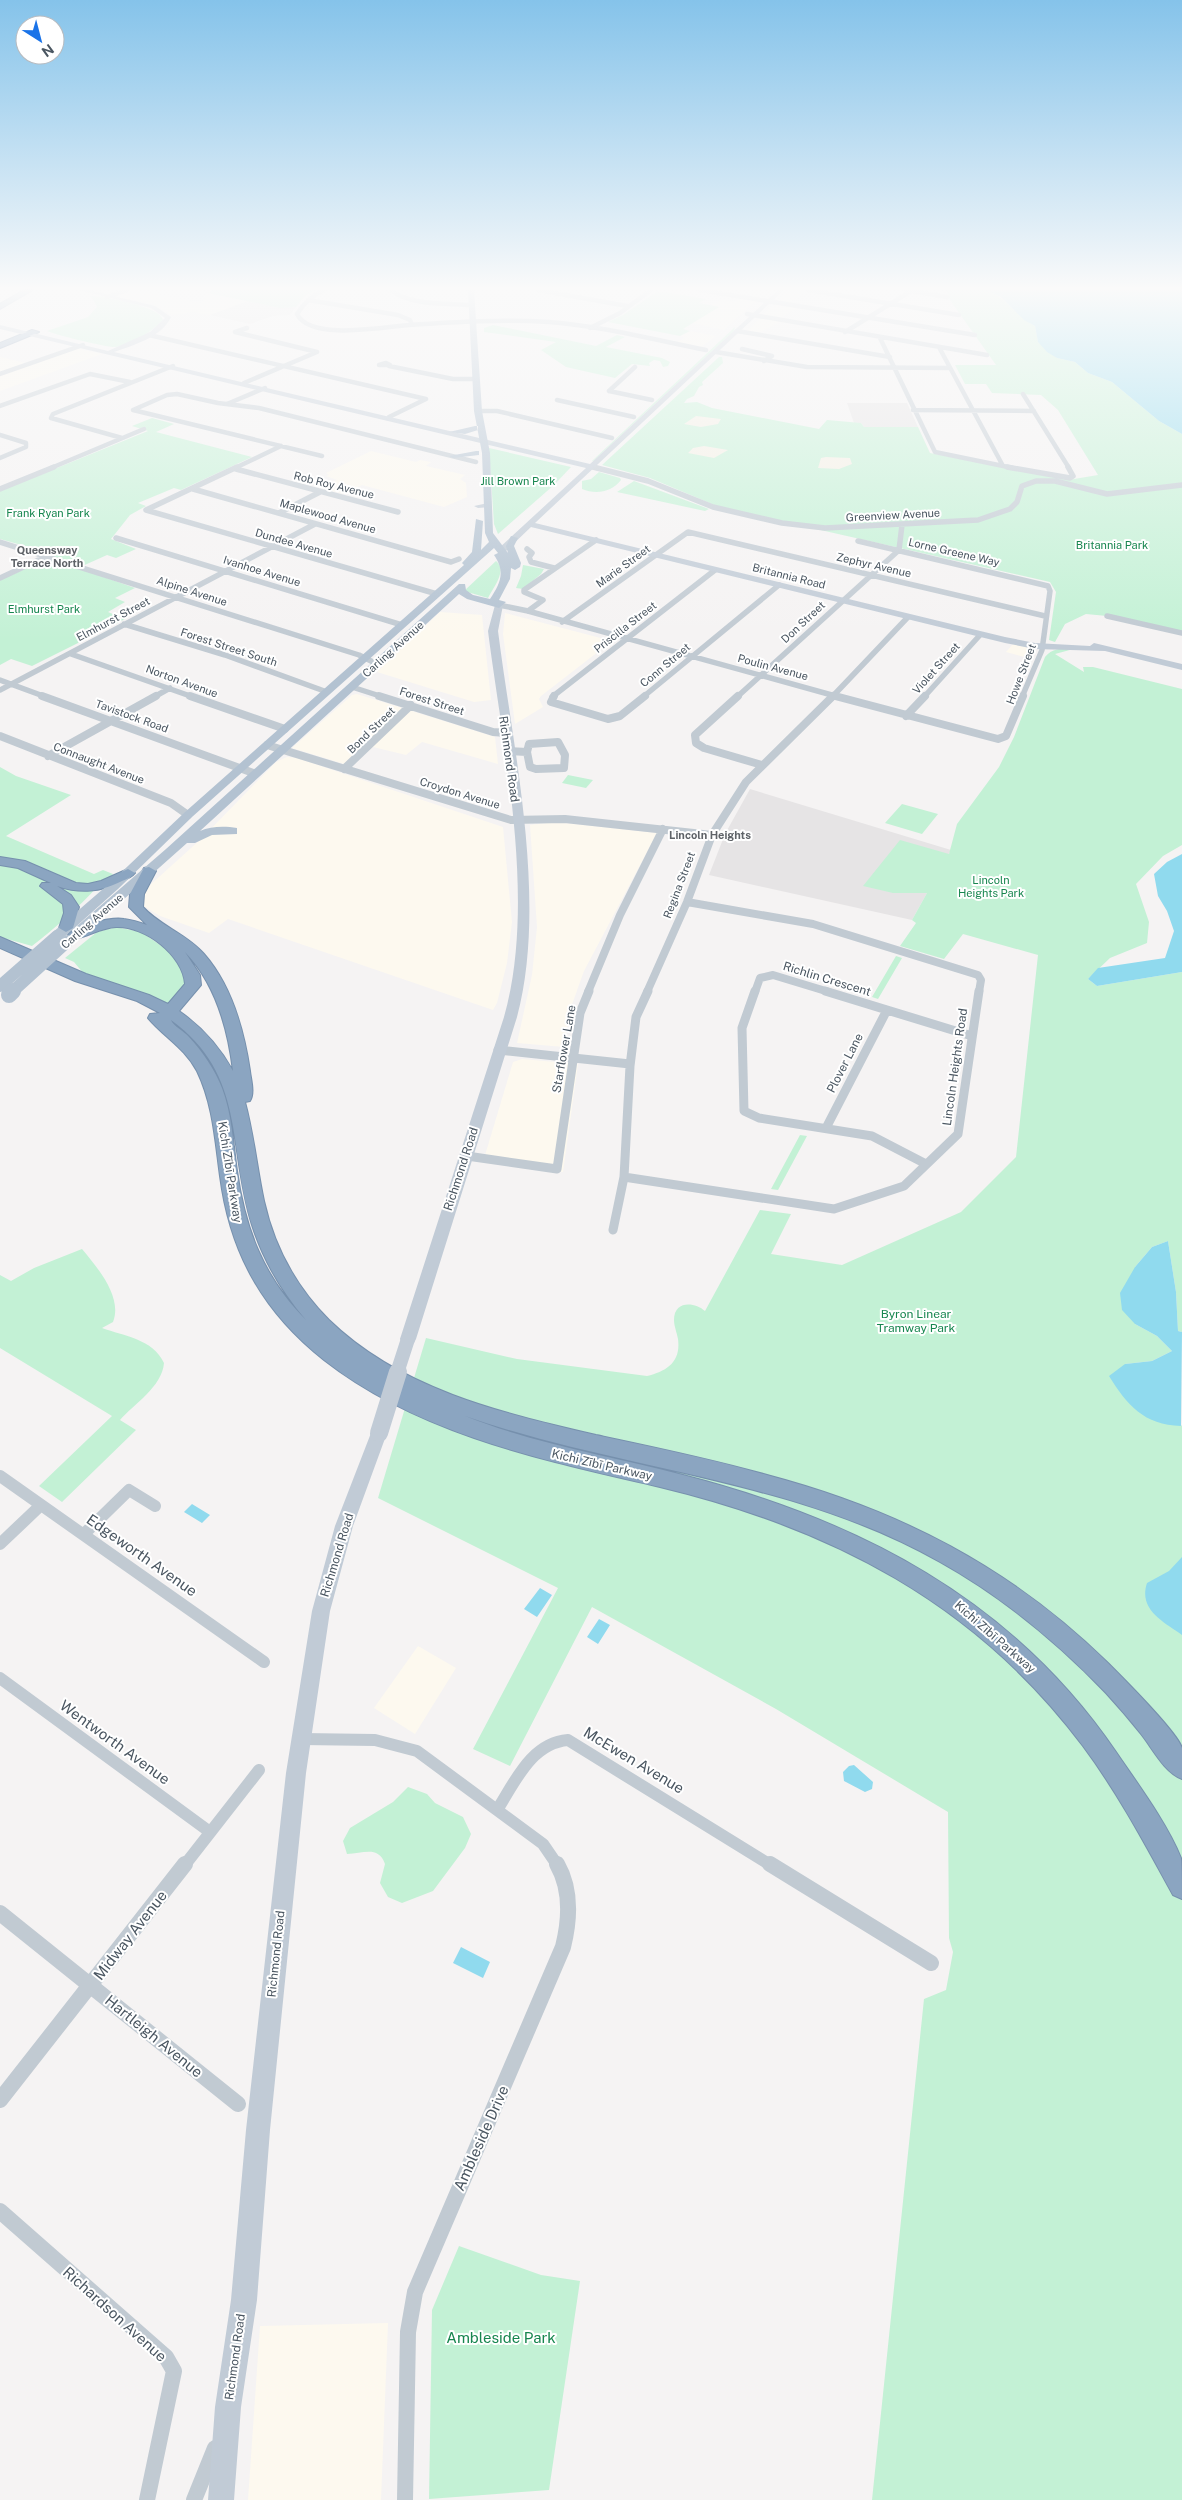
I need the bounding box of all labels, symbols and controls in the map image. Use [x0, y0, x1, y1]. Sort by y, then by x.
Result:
north arrow [15, 15, 65, 65]
text: N [39, 41, 57, 60]
street label: Rob Roy Avenue [293, 469, 375, 501]
park label: Jill Brown Park [480, 475, 556, 487]
street label: Maplewood Avenue [279, 497, 377, 535]
park label: Frank Ryan Park [6, 507, 90, 519]
street label: Greenview Avenue [846, 507, 940, 523]
street label: Dundee Avenue [254, 526, 334, 560]
street label: Lorne Greene Way [907, 536, 1001, 568]
park label: Britannia Park [1076, 539, 1148, 551]
street label: Marie Street [594, 542, 652, 590]
district label: Queensway Terrace North [11, 544, 83, 569]
street label: Zephyr Avenue [835, 551, 913, 579]
street label: Ivanhoe Avenue [222, 554, 302, 588]
street label: Britannia Road [751, 561, 827, 591]
street label: Alpine Avenue [155, 574, 229, 608]
street label: Elmhurst Street [74, 595, 152, 643]
street label: Priscilla Street [592, 599, 658, 655]
street label: Don Street [779, 599, 827, 645]
park label: Elmhurst Park [8, 603, 80, 615]
street label: Carling Avenue [360, 619, 426, 679]
street label: Forest Street South [179, 626, 279, 668]
street label: Violet Street [910, 640, 962, 696]
street label: Conn Street [638, 641, 692, 689]
street label: Howe Street [1004, 642, 1038, 706]
street label: Poulin Avenue [736, 652, 810, 682]
street label: Norton Avenue [144, 662, 220, 700]
street label: Forest Street [398, 685, 466, 717]
street label: Tavistock Road [94, 697, 170, 735]
street label: Bond Street [345, 704, 397, 756]
street label: Richmond Road [496, 715, 522, 803]
street label: Connaught Avenue [52, 740, 146, 786]
street label: Croydon Avenue [418, 775, 502, 811]
district label: Lincoln Heights [669, 829, 751, 841]
street label: Regina Street [661, 850, 697, 920]
park label: Lincoln Heights Park [958, 874, 1024, 899]
street label: Carling Avenue [59, 891, 125, 951]
street label: Richlin Crescent [781, 959, 873, 999]
street label: Starflower Lane [549, 1004, 579, 1094]
street label: Lincoln Heights Road [940, 1007, 970, 1127]
street label: Plover Lane [824, 1031, 866, 1095]
street label: Kichi Zībī Parkway [215, 1120, 245, 1224]
street label: Richmond Road [441, 1125, 481, 1213]
park label: Byron Linear Tramway Park [877, 1307, 956, 1335]
street label: Kichi Zībī Parkway [550, 1447, 654, 1483]
street label: Edgeworth Avenue [83, 1510, 201, 1600]
street label: Richmond Road [318, 1511, 356, 1599]
street label: Kichi Zībī Parkway [952, 1598, 1039, 1676]
street label: Wentworth Avenue [57, 1696, 173, 1788]
street label: McEwen Avenue [581, 1723, 687, 1797]
street label: Midway Avenue [90, 1887, 170, 1983]
street label: Richmond Road [264, 1910, 288, 1998]
street label: Hartleigh Avenue [102, 1991, 206, 2081]
street label: Ambleside Drive [450, 2083, 512, 2193]
street label: Richardson Avenue [60, 2263, 170, 2365]
street label: Richmond Road [222, 2313, 248, 2401]
park label: Ambleside Park [446, 2329, 556, 2346]

